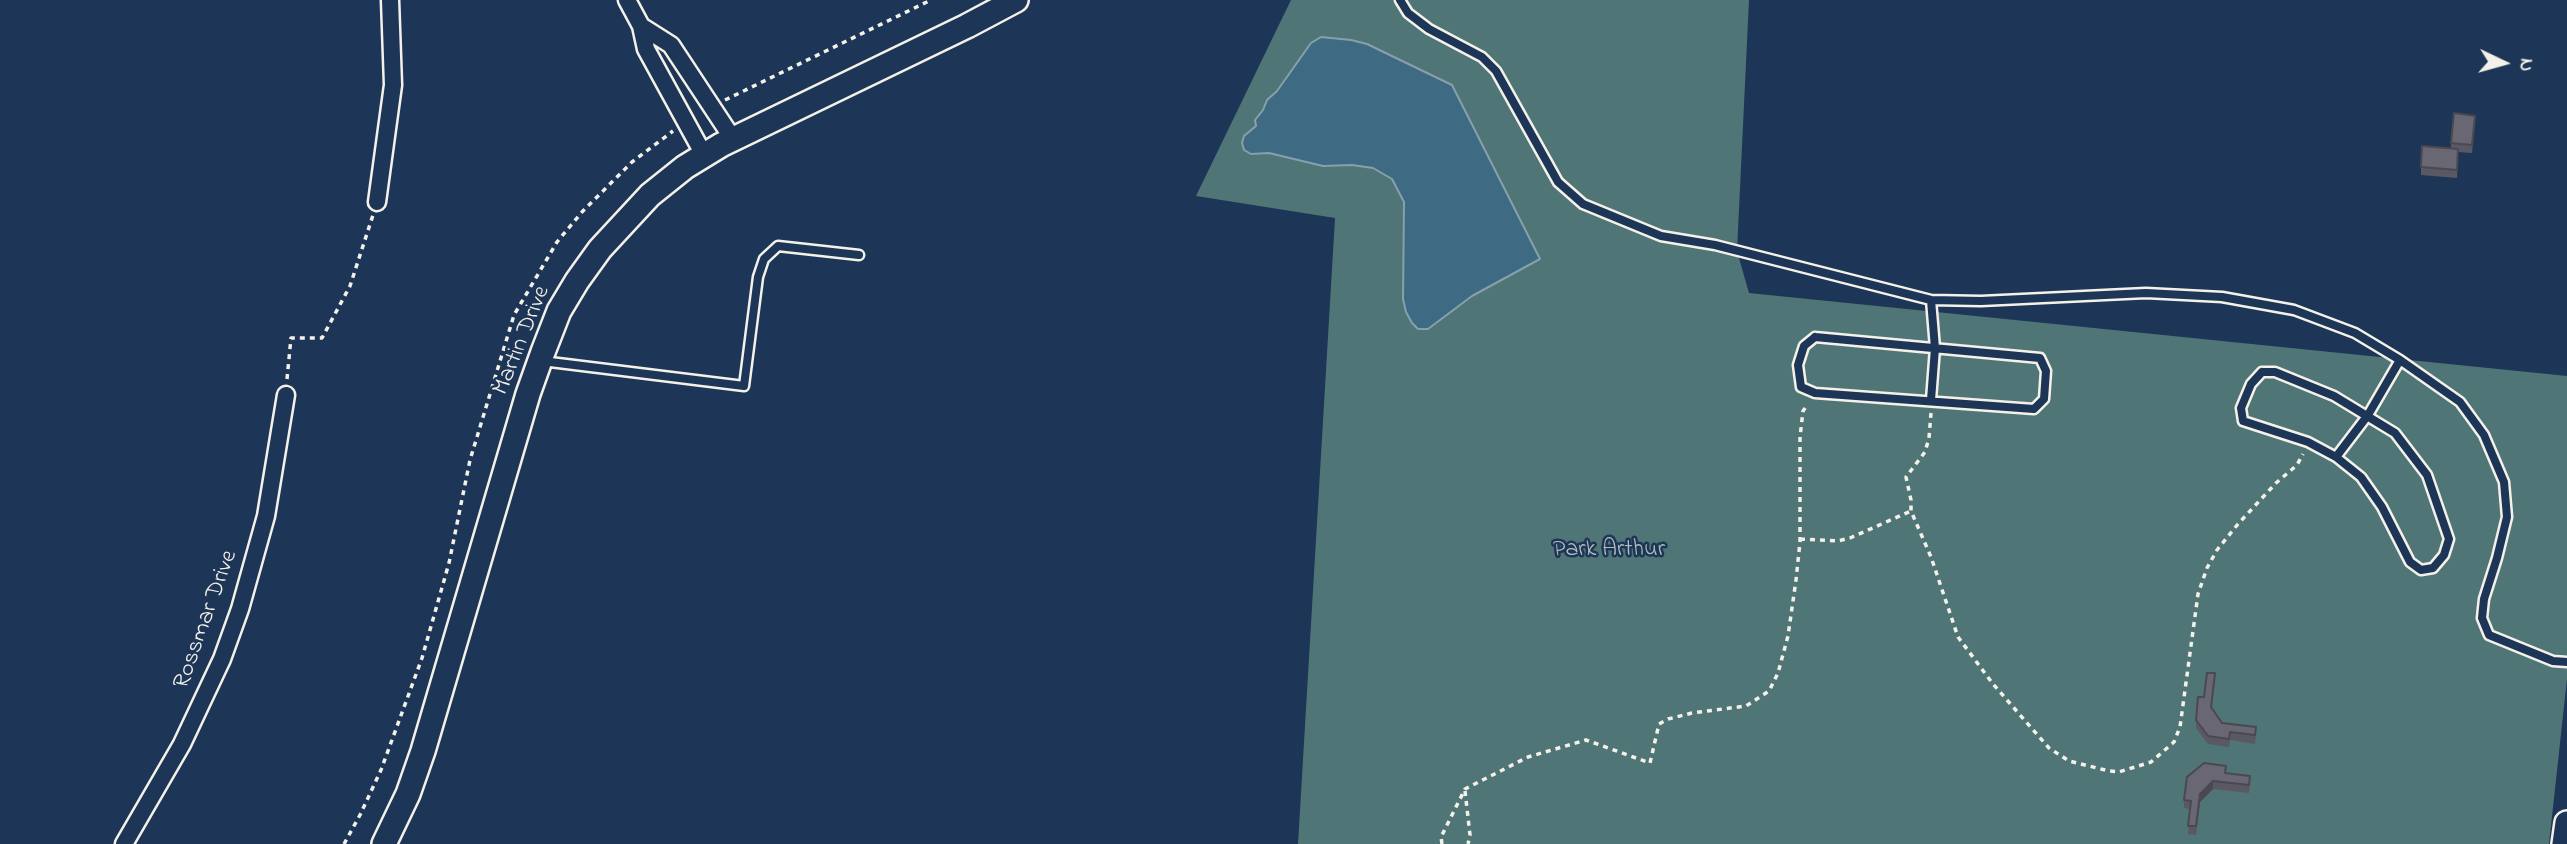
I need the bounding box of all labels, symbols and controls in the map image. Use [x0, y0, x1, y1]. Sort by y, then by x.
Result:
north arrow [2469, 28, 2539, 98]
text: N [2511, 57, 2539, 72]
street label: Martin Drive [488, 282, 558, 400]
park label: Park Arthur [1553, 537, 1665, 565]
street label: Rossmar Drive [169, 547, 245, 693]

